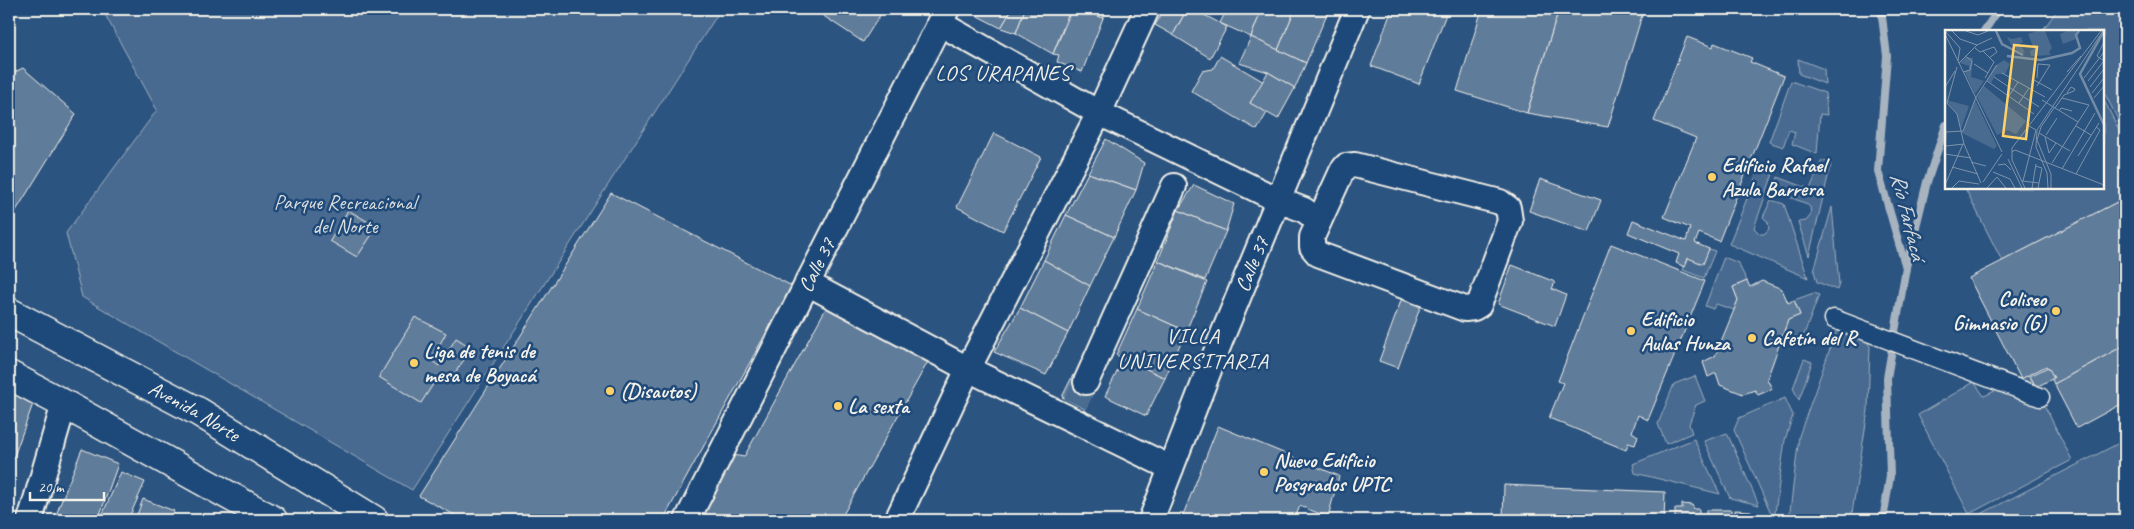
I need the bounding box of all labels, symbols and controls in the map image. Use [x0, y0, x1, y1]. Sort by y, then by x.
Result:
inset map [1945, 30, 2104, 189]
district label: LOS URAPANES [935, 59, 1074, 87]
place label: Edificio Rafael Azula Barrera [1722, 152, 1830, 202]
water label: Río Farfacá [1884, 170, 1934, 268]
marker: Edificio Rafael Azula Barrera [1706, 171, 1718, 183]
park label: Parque Recreacional del Norte [274, 189, 420, 239]
street label: Calle 37 [1229, 231, 1275, 296]
street label: Calle 37 [792, 232, 842, 296]
place label: Coliseo Gimnasio (G) [1953, 286, 2048, 336]
marker: Coliseo Gimnasio (G) [2050, 305, 2062, 317]
place label: Edificio Aulas Hunza [1641, 306, 1731, 356]
district label: VILLA UNIVERSITARIA [1117, 322, 1269, 375]
marker: Edificio Aulas Hunza [1625, 325, 1637, 337]
place label: Cafetín del R [1762, 325, 1860, 351]
marker: Cafetín del R [1746, 332, 1758, 344]
place label: Liga de tenis de mesa de Boyacá [424, 338, 537, 388]
marker: Liga de tenis de mesa de Boyacá [408, 357, 420, 369]
street label: Avenida Norte [144, 375, 246, 448]
place label: (Disautos) [620, 378, 698, 404]
marker: (Disautos) [604, 385, 616, 397]
place label: La sexta [848, 393, 911, 419]
marker: La sexta [832, 400, 844, 412]
place label: Nuevo Edificio Posgrados UPTC [1274, 447, 1393, 497]
marker: Nuevo Edificio Posgrados UPTC [1258, 466, 1270, 478]
scale bar [30, 469, 104, 501]
text: 20 m [38, 478, 65, 497]

